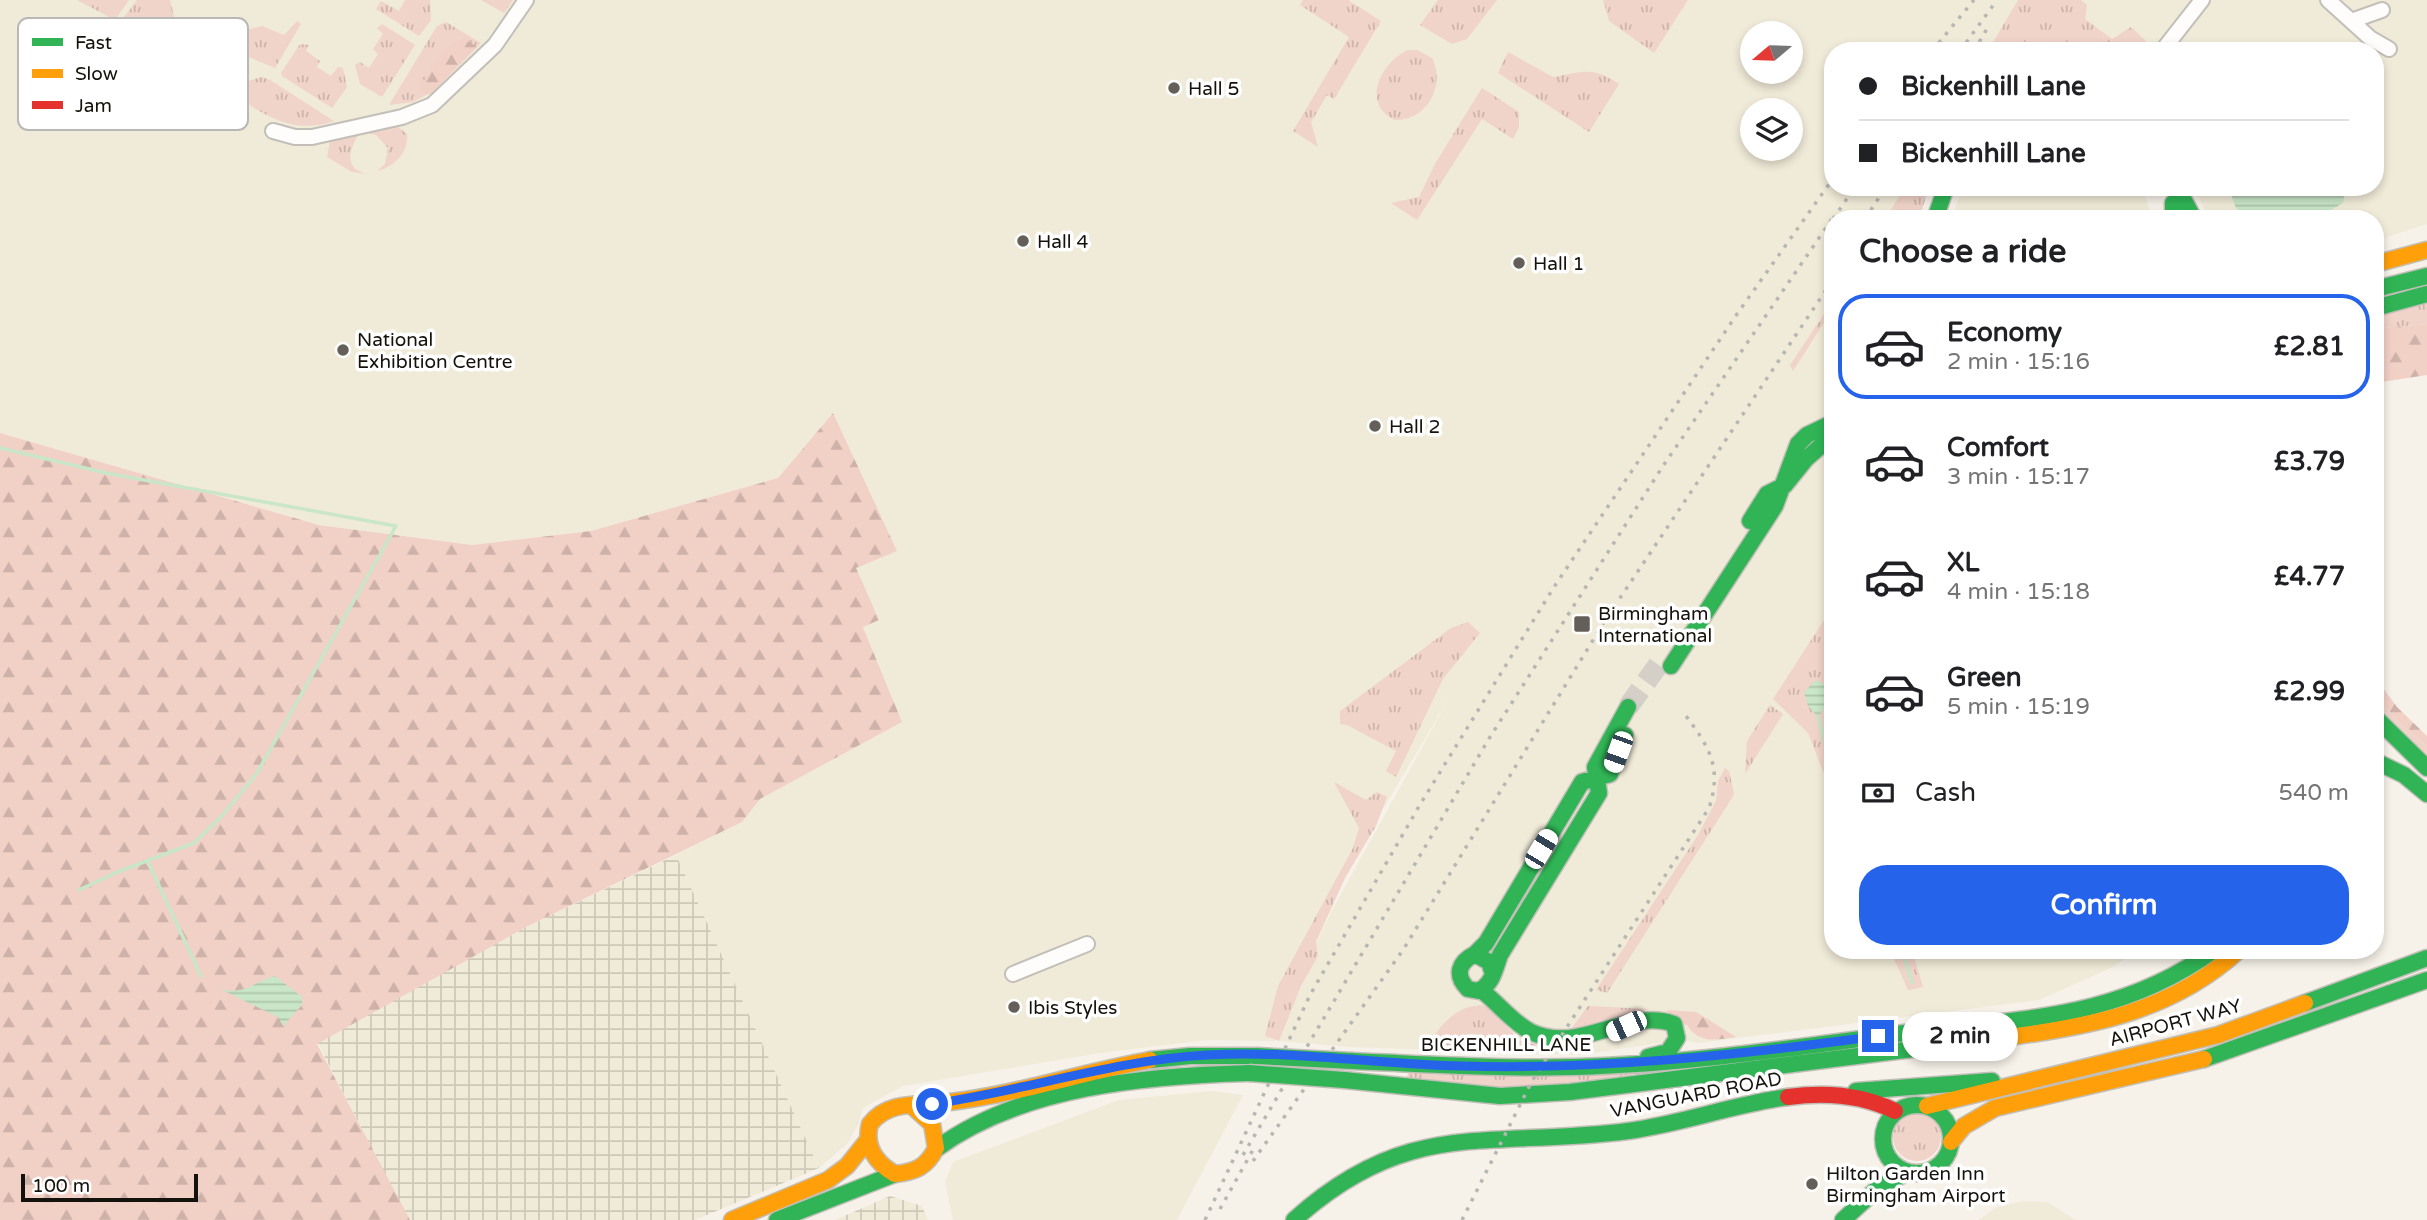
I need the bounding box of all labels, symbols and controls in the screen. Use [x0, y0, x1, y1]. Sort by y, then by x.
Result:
legend [18, 18, 248, 130]
north arrow [1740, 21, 1802, 84]
map controls [1740, 21, 1803, 161]
text: Fast [75, 32, 112, 54]
text: Slow [75, 63, 118, 85]
text: Bickenhill Lane [1901, 71, 2086, 102]
place label: Hall 5 [1188, 78, 1239, 100]
marker: Hall 5 [1166, 80, 1182, 96]
text: Jam [75, 95, 112, 117]
button: layers [1740, 98, 1803, 161]
text: Bickenhill Lane [1901, 138, 2086, 169]
place label: Hall 4 [1037, 231, 1088, 253]
marker: Hall 4 [1015, 233, 1031, 249]
text: Choose a ride [1859, 233, 2066, 271]
place label: Hall 1 [1533, 253, 1584, 275]
marker: Hall 1 [1511, 255, 1527, 271]
icon: car [1863, 315, 1926, 378]
text: Economy [1947, 317, 2062, 348]
place label: National Exhibition Centre [357, 329, 512, 373]
text: £2.81 [2274, 331, 2345, 362]
marker: National Exhibition Centre [335, 342, 351, 358]
text: 2 min · 15:16 [1947, 348, 2090, 376]
place label: Hall 2 [1389, 416, 1440, 438]
marker: Hall 2 [1367, 418, 1383, 434]
icon: car [1863, 430, 1926, 493]
text: Comfort [1947, 432, 2049, 463]
text: £3.79 [2274, 446, 2345, 477]
text: 3 min · 15:17 [1947, 463, 2090, 491]
icon: car [1863, 545, 1926, 608]
text: XL [1947, 547, 1979, 578]
text: £4.77 [2274, 561, 2345, 592]
text: 4 min · 15:18 [1947, 578, 2090, 606]
place label: Birmingham International [1598, 603, 1712, 647]
marker: Birmingham International [1572, 614, 1592, 634]
icon: car [1863, 660, 1926, 723]
text: Green [1947, 662, 2022, 693]
text: £2.99 [2274, 676, 2345, 707]
text: 5 min · 15:19 [1947, 693, 2090, 721]
car [1601, 729, 1636, 775]
icon: cash [1859, 774, 1897, 812]
text: Cash [1915, 777, 1976, 808]
text: 540 m [2279, 779, 2349, 807]
car [1522, 826, 1561, 872]
button: Confirm [1859, 865, 2349, 945]
street label: AIRPORT WAY [2107, 995, 2244, 1051]
place label: Ibis Styles [1028, 997, 1117, 1019]
marker: Ibis Styles [1006, 999, 1022, 1015]
car [1603, 1008, 1650, 1044]
callout: 2 min [1902, 1012, 2018, 1060]
route end [1862, 1020, 1894, 1052]
text: 2 min [1929, 1022, 1991, 1050]
street label: BICKENHILL LANE [1421, 1034, 1591, 1056]
street label: VANGUARD ROAD [1609, 1068, 1784, 1122]
route start [916, 1088, 948, 1120]
place label: Hilton Garden Inn Birmingham Airport [1826, 1163, 2006, 1207]
scale bar [21, 1171, 198, 1203]
text: 100 m [32, 1175, 90, 1197]
marker: Hilton Garden Inn Birmingham Airport [1804, 1176, 1820, 1192]

